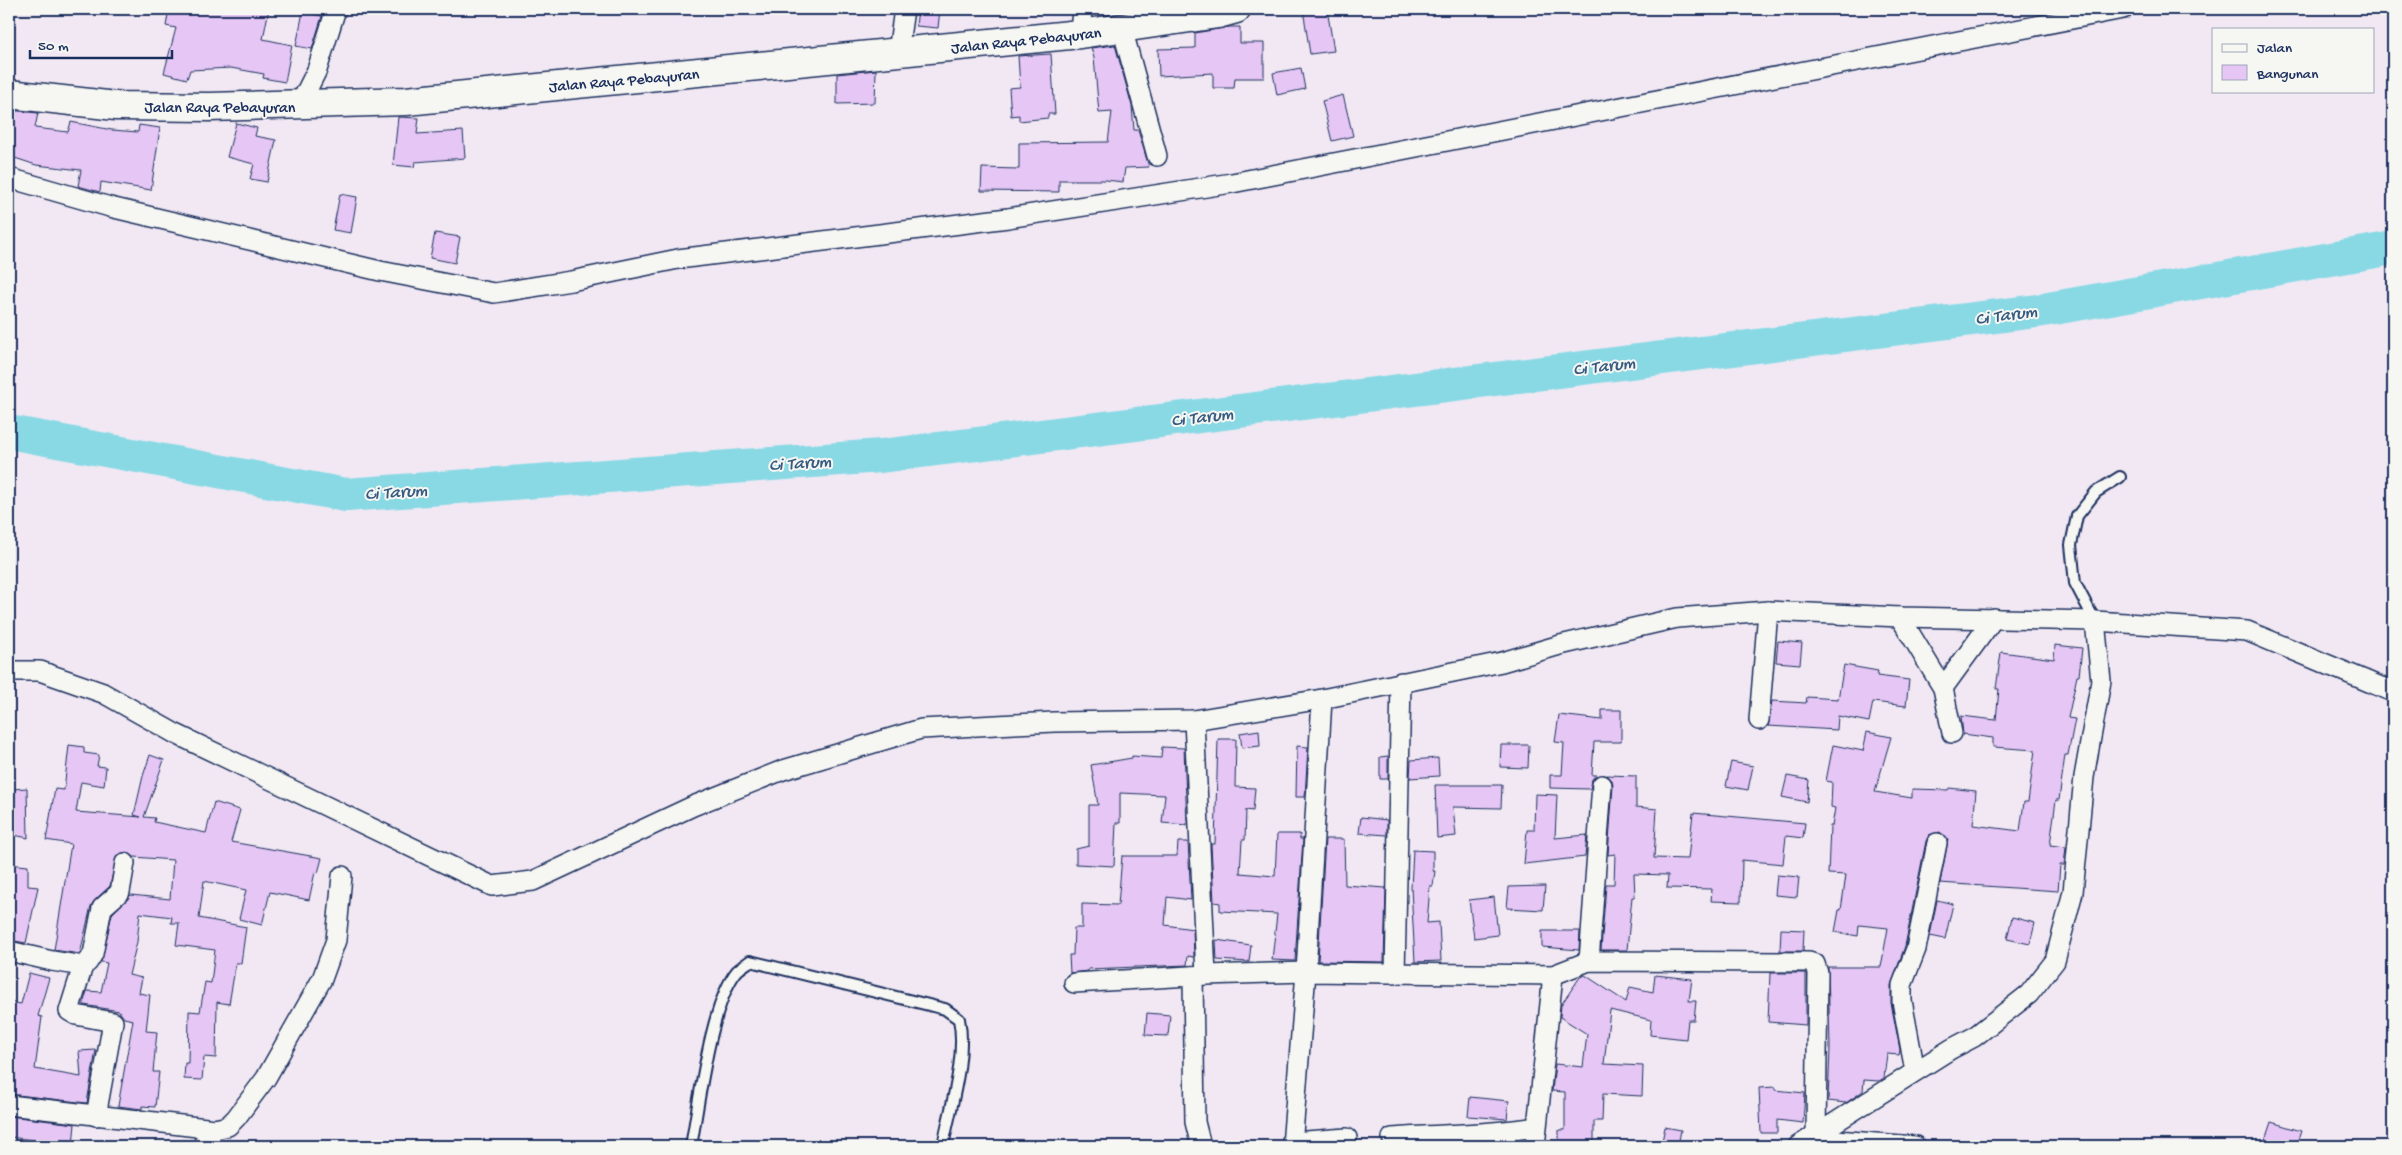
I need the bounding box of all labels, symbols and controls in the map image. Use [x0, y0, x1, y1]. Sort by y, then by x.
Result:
street label: Jalan Raya Pebayuran [950, 25, 1103, 60]
scale bar [30, 28, 172, 60]
legend [2212, 28, 2374, 92]
text: 50 m [38, 38, 69, 56]
text: Jalan [2257, 40, 2292, 58]
street label: Jalan Raya Pebayuran [548, 66, 701, 99]
text: Bangunan [2256, 66, 2318, 84]
street label: Jalan Raya Pebayuran [145, 100, 296, 119]
water label: Ci Tarum [1974, 302, 2039, 331]
water label: Ci Tarum [1572, 353, 1637, 382]
water label: Ci Tarum [1170, 404, 1235, 433]
water label: Ci Tarum [768, 452, 832, 477]
water label: Ci Tarum [364, 481, 428, 506]

